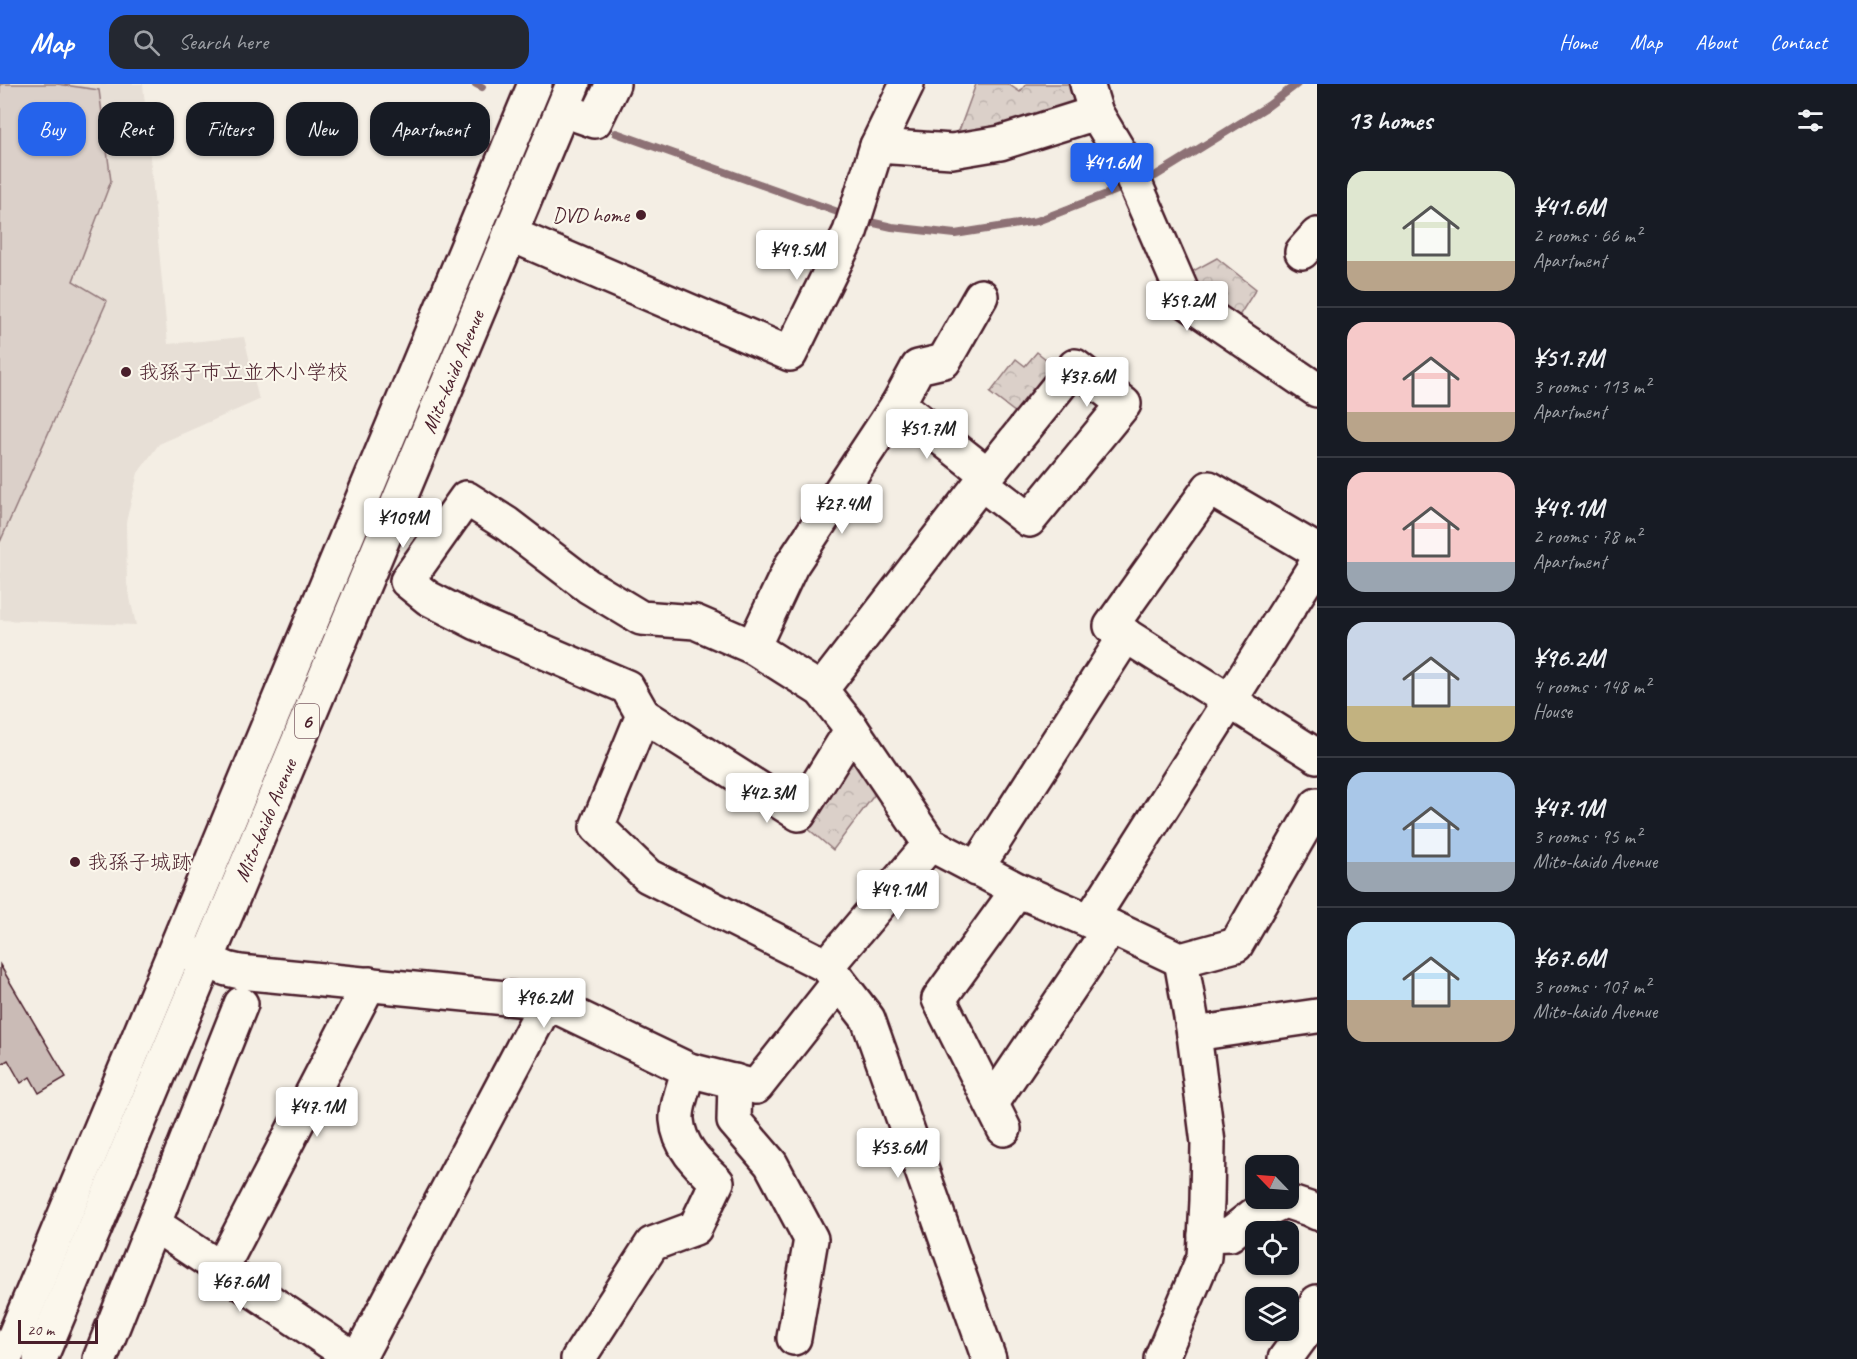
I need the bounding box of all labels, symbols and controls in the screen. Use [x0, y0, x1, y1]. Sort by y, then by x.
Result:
search box [109, 15, 529, 69]
text: Map [30, 25, 73, 60]
icon: search [130, 26, 163, 59]
text: Search here [178, 28, 268, 56]
text: Home [1559, 29, 1597, 55]
text: Map [1630, 29, 1662, 55]
text: About [1695, 29, 1737, 55]
text: Contact [1770, 29, 1827, 55]
chip: Buy [18, 102, 86, 156]
chip: Rent [98, 102, 174, 156]
chip: Filters [186, 102, 274, 156]
chip: New [286, 102, 358, 156]
chip: Apartment [370, 102, 490, 156]
text: 13 homes [1347, 104, 1432, 137]
icon: filters [1794, 104, 1827, 137]
pin: ¥41.6M [1063, 143, 1161, 194]
text: ¥41.6M [1085, 150, 1139, 175]
text: ¥41.6M [1533, 190, 1604, 223]
icon: home [1395, 195, 1467, 267]
place label: DVD home [553, 202, 630, 228]
marker: DVD home [634, 208, 648, 222]
text: 2 rooms · 66 m² [1533, 223, 1641, 248]
pin: ¥49.5M [748, 230, 846, 281]
text: ¥49.5M [770, 237, 824, 262]
text: Apartment [1533, 248, 1606, 273]
pin: ¥59.2M [1138, 281, 1236, 332]
text: ¥59.2M [1160, 288, 1214, 313]
street label: Mito-kaido Avenue [416, 306, 490, 437]
text: ¥51.7M [1533, 341, 1603, 374]
icon: home [1395, 346, 1467, 418]
pin: ¥37.6M [1038, 357, 1136, 408]
place label: 我孫子市立並木小学校 [138, 359, 348, 385]
text: ¥37.6M [1060, 364, 1114, 389]
marker: 我孫子市立並木小学校 [119, 365, 133, 379]
text: 3 rooms · 113 m² [1533, 374, 1650, 399]
text: Apartment [1533, 399, 1606, 424]
pin: ¥51.7M [878, 409, 976, 460]
text: ¥51.7M [900, 416, 954, 441]
pin: ¥27.4M [793, 484, 891, 535]
text: ¥27.4M [815, 491, 869, 516]
text: ¥49.1M [1533, 491, 1604, 524]
icon: home [1395, 496, 1467, 568]
pin: ¥109M [361, 498, 445, 549]
text: ¥109M [378, 505, 428, 530]
text: 2 rooms · 78 m² [1533, 524, 1641, 549]
text: Apartment [1533, 549, 1606, 574]
text: ¥96.2M [1533, 641, 1604, 674]
icon: home [1395, 646, 1467, 718]
text: 4 rooms · 148 m² [1533, 674, 1650, 699]
text: House [1533, 699, 1572, 724]
road number: 6 [295, 704, 319, 738]
street label: Mito-kaido Avenue [228, 754, 303, 885]
pin: ¥42.3M [718, 773, 816, 824]
text: ¥42.3M [740, 780, 794, 805]
text: ¥47.1M [1533, 791, 1604, 824]
icon: home [1395, 796, 1467, 868]
text: 3 rooms · 95 m² [1533, 824, 1641, 849]
place label: 我孫子城跡 [87, 849, 192, 875]
text: Mito-kaido Avenue [1533, 849, 1657, 874]
marker: 我孫子城跡 [68, 855, 82, 869]
pin: ¥49.1M [849, 870, 947, 921]
text: ¥49.1M [871, 877, 925, 902]
text: ¥67.6M [1533, 941, 1605, 974]
icon: home [1395, 946, 1467, 1018]
text: 3 rooms · 107 m² [1533, 974, 1650, 999]
pin: ¥96.2M [495, 978, 593, 1029]
text: ¥96.2M [517, 985, 571, 1010]
text: Mito-kaido Avenue [1533, 999, 1657, 1024]
pin: ¥47.1M [268, 1087, 366, 1138]
text: ¥47.1M [290, 1094, 344, 1119]
pin: ¥53.6M [849, 1128, 947, 1179]
text: ¥53.6M [871, 1135, 925, 1160]
north arrow [1245, 1155, 1299, 1209]
map controls [1245, 1155, 1299, 1341]
button: locate [1245, 1221, 1299, 1275]
pin: ¥67.6M [191, 1262, 289, 1313]
text: ¥67.6M [212, 1269, 268, 1294]
button: layers [1245, 1287, 1299, 1341]
scale bar [18, 1317, 98, 1344]
text: 20 m [27, 1320, 54, 1340]

